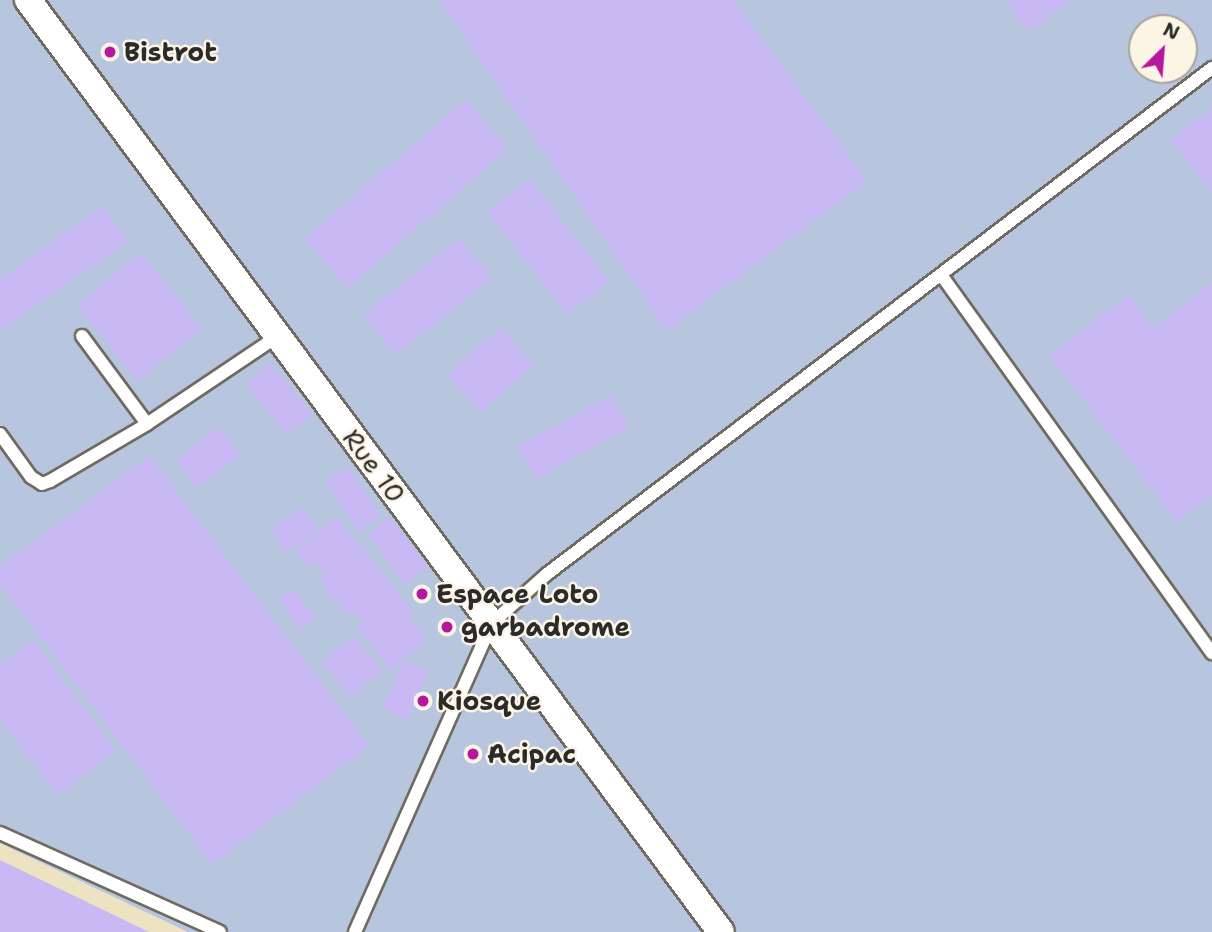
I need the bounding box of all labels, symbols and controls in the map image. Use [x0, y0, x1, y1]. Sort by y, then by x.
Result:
north arrow [1128, 14, 1198, 84]
text: N [1159, 17, 1183, 46]
place label: Bistrot [124, 36, 217, 68]
marker: Bistrot [102, 44, 118, 60]
street label: Rue 10 [336, 423, 412, 509]
place label: Espace Loto [436, 578, 599, 610]
marker: Espace Loto [414, 586, 430, 602]
place label: garbadrome [461, 611, 630, 643]
marker: garbadrome [439, 619, 455, 635]
place label: Kiosque [437, 685, 541, 717]
marker: Kiosque [415, 693, 431, 709]
place label: Acipac [487, 738, 576, 770]
marker: Acipac [465, 746, 481, 762]

